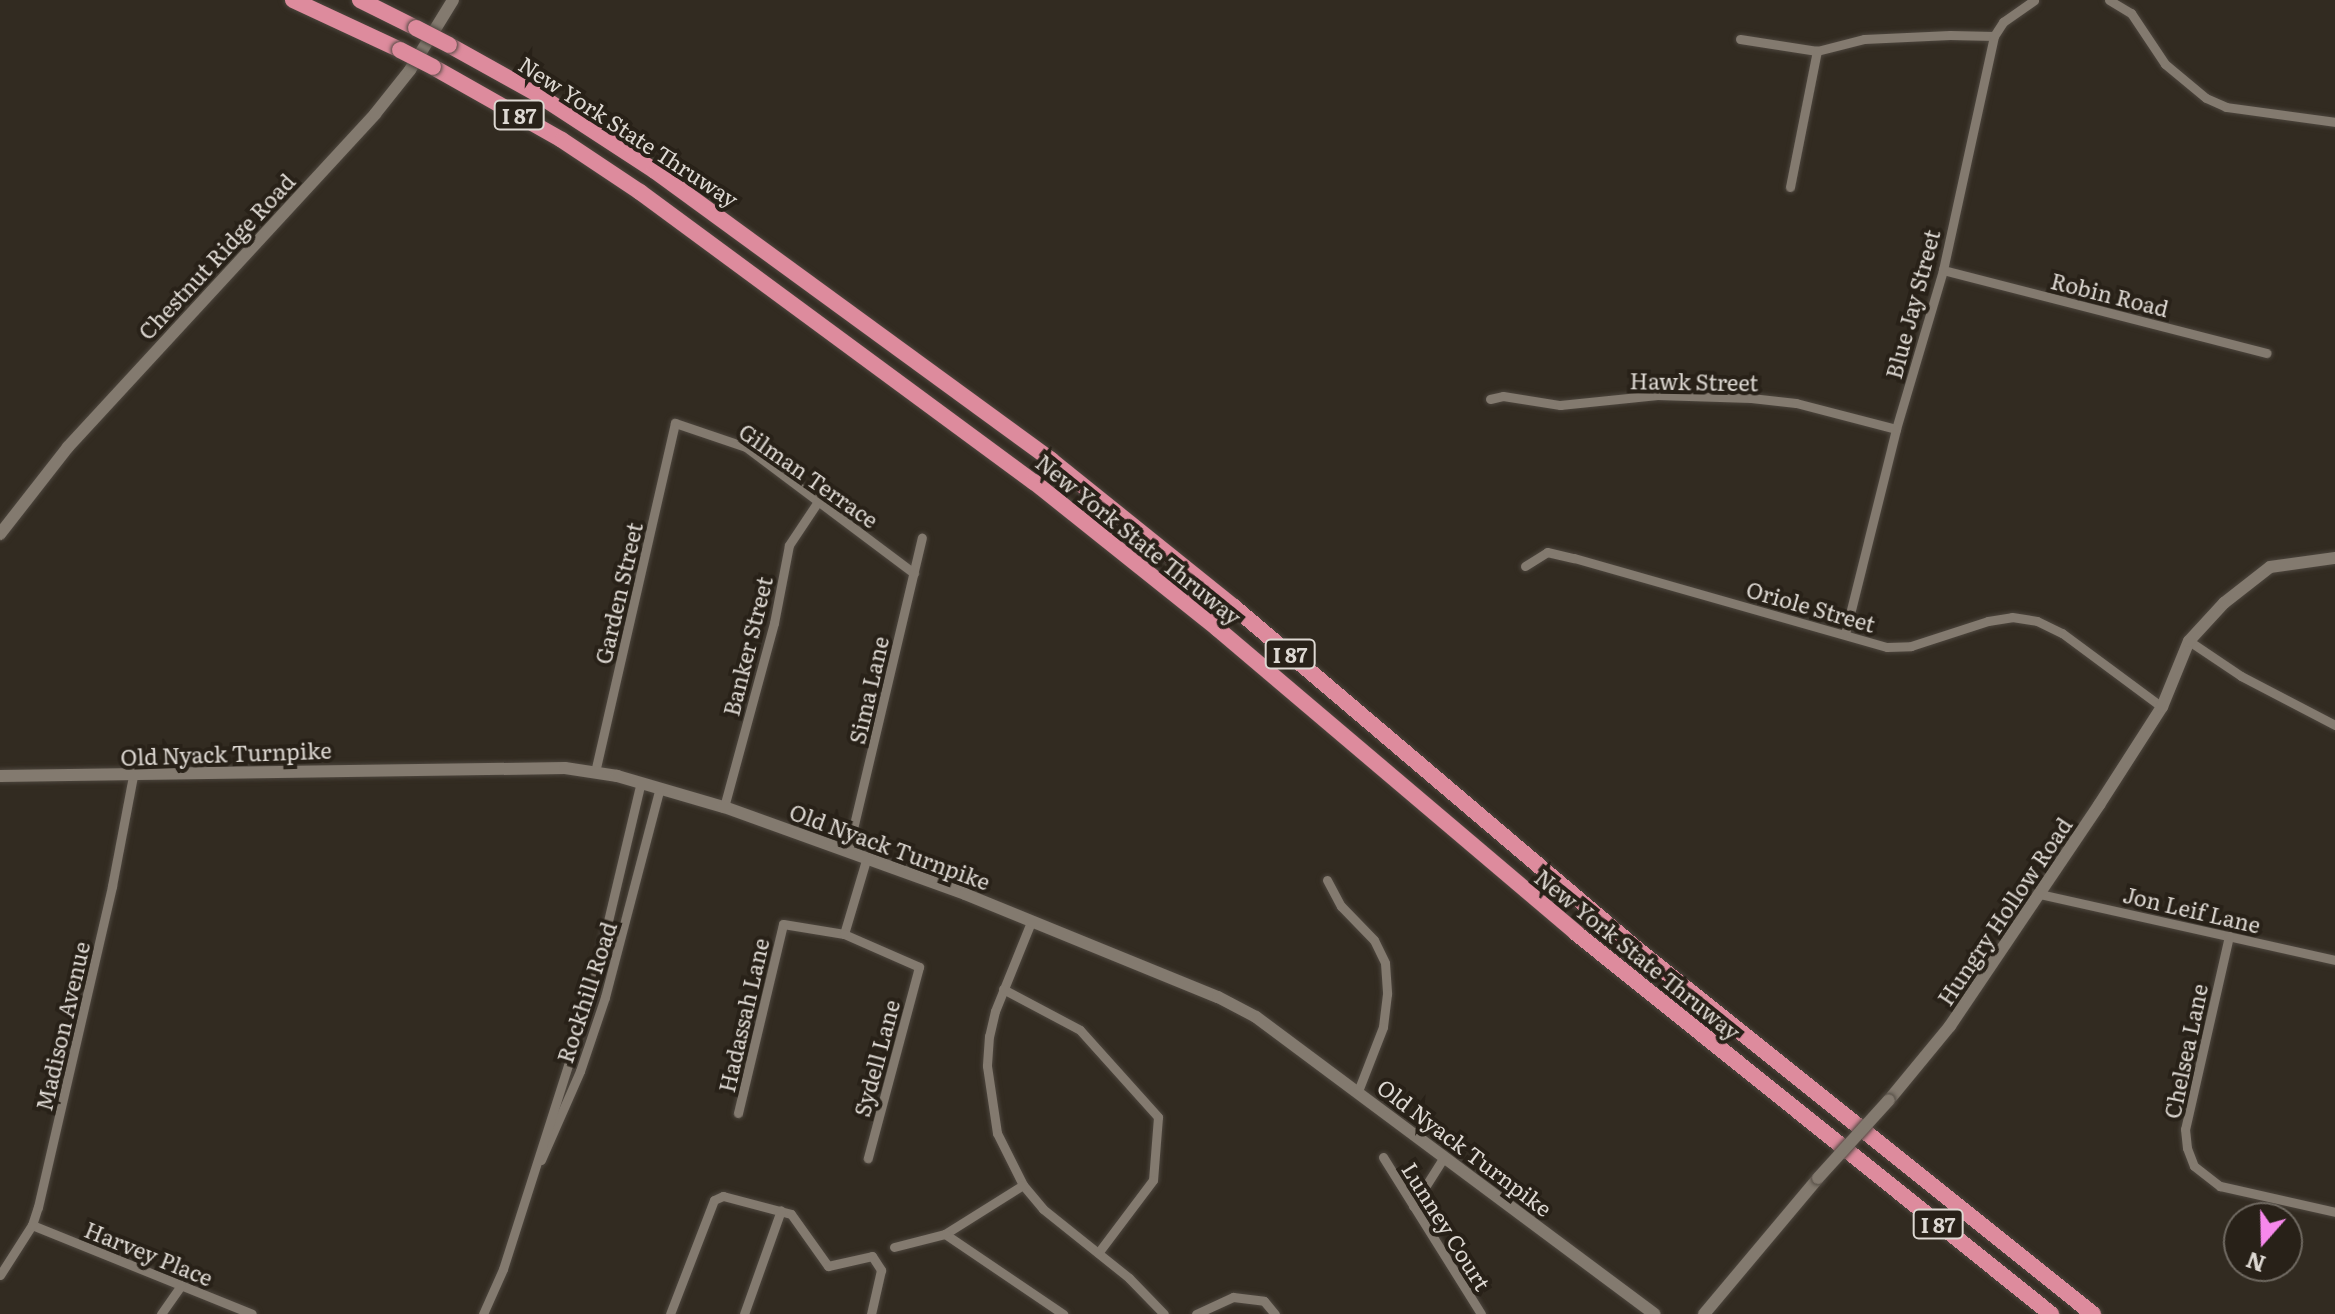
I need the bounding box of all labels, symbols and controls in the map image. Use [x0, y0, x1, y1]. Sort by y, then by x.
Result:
street label: New York State Thruway [514, 50, 744, 212]
road number: I 87 [493, 99, 545, 131]
street label: Chestnut Ridge Road [132, 168, 300, 344]
street label: Blue Jay Street [1879, 227, 1945, 381]
street label: Robin Road [2048, 267, 2172, 321]
street label: Hawk Street [1629, 367, 1759, 395]
street label: Gilman Terrace [734, 417, 884, 533]
street label: New York State Thruway [1031, 448, 1247, 630]
street label: Garden Street [589, 520, 647, 666]
street label: Banker Street [717, 574, 777, 718]
street label: Oriole Street [1743, 575, 1879, 637]
street label: Sima Lane [843, 634, 893, 746]
road number: I 87 [1264, 638, 1316, 670]
street label: Old Nyack Turnpike [120, 736, 332, 770]
street label: Old Nyack Turnpike [786, 797, 994, 895]
street label: Hungry Hollow Road [1931, 812, 2077, 1010]
street label: New York State Thruway [1530, 863, 1746, 1045]
street label: Jon Leif Lane [2121, 880, 2263, 938]
street label: Rockhill Road [551, 918, 621, 1066]
street label: Hadassah Lane [712, 935, 774, 1095]
street label: Madison Avenue [30, 939, 94, 1113]
street label: Chelsea Lane [2158, 981, 2212, 1121]
street label: Sydell Lane [848, 997, 904, 1119]
street label: Old Nyack Turnpike [1373, 1073, 1557, 1221]
street label: Lunney Court [1397, 1157, 1497, 1295]
north arrow [2223, 1202, 2303, 1282]
road number: I 87 [1912, 1208, 1964, 1240]
street label: Harvey Place [81, 1215, 217, 1291]
text: N [2241, 1244, 2270, 1282]

